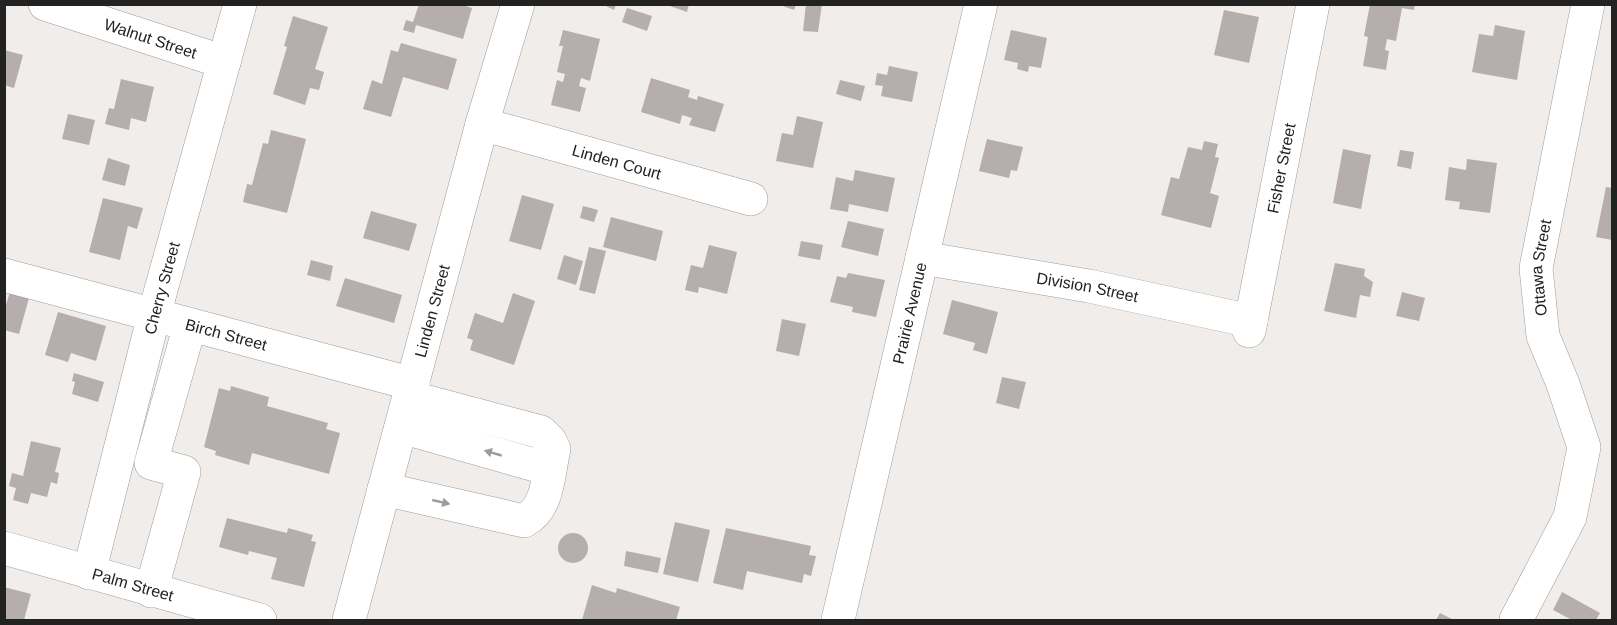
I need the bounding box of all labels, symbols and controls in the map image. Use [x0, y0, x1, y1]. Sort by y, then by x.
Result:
street label: Walnut Street [102, 15, 200, 61]
street label: Fisher Street [1264, 121, 1298, 215]
street label: Linden Court [570, 141, 664, 182]
street label: Ottawa Street [1527, 217, 1554, 317]
street label: Cherry Street [141, 239, 182, 336]
street label: Prairie Avenue [889, 261, 929, 366]
street label: Linden Street [411, 262, 453, 359]
street label: Division Street [1035, 269, 1140, 305]
street label: Birch Street [184, 315, 269, 353]
one-way arrow [484, 448, 502, 457]
one-way arrow [432, 498, 451, 507]
street label: Palm Street [90, 565, 176, 604]

